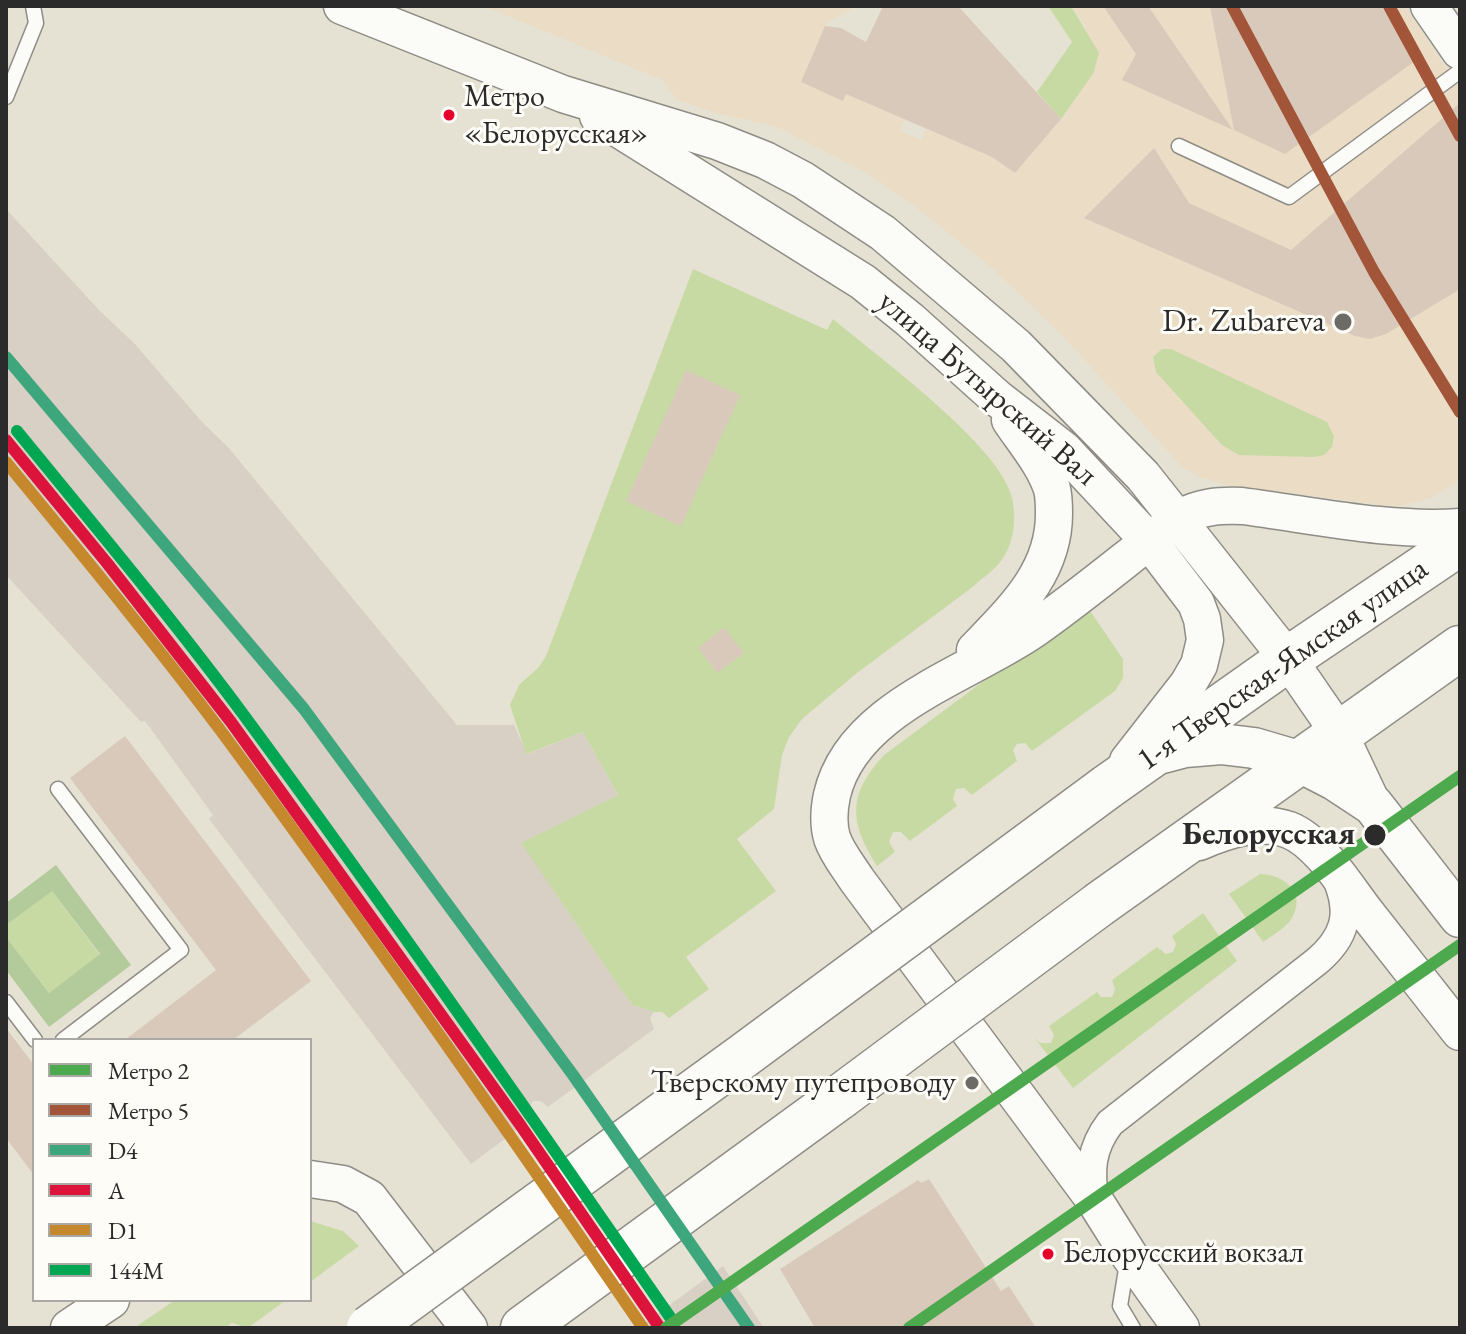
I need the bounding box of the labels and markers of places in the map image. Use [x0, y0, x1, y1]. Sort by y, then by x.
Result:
place label: Метро «Белорусская» [464, 80, 648, 150]
marker: Метро «Белорусская» [441, 107, 457, 123]
place label: Dr. Zubareva [1162, 303, 1325, 341]
marker: Dr. Zubareva [1332, 311, 1354, 333]
place label: Белорусская [1182, 816, 1355, 854]
marker: Белорусская [1362, 822, 1388, 848]
place label: Тверскому путепроводу [651, 1064, 956, 1102]
marker: Тверскому путепроводу [963, 1074, 981, 1092]
place label: Белорусский вокзал [1063, 1236, 1304, 1272]
marker: Белорусский вокзал [1040, 1246, 1056, 1262]

